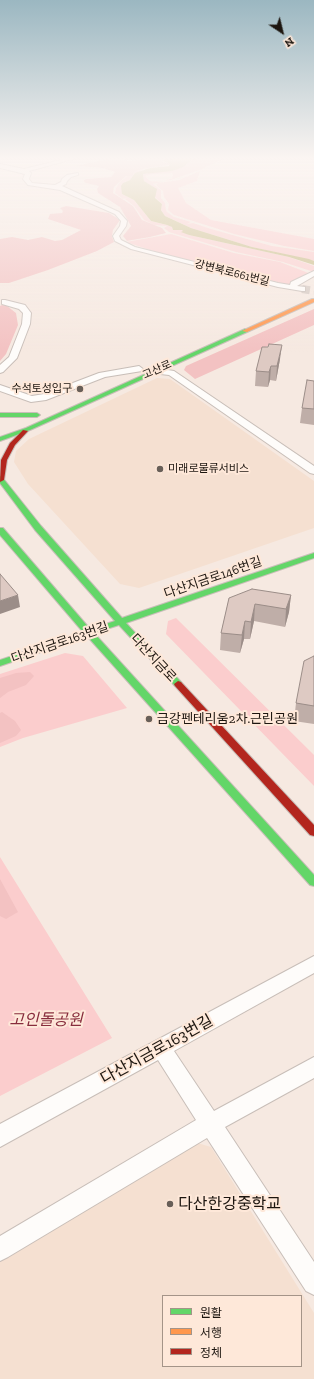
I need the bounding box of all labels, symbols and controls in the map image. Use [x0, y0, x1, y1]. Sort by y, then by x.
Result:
north arrow [262, 12, 302, 52]
text: N [282, 35, 296, 50]
street label: 강변북로661번길 [193, 257, 271, 289]
street label: 고산로 [140, 358, 174, 382]
place label: 수석토성입구 [11, 382, 72, 396]
marker: 수석토성입구 [75, 384, 85, 394]
place label: 미래로물류서비스 [168, 462, 249, 476]
marker: 미래로물류서비스 [155, 464, 165, 474]
street label: 다산지금로146번길 [162, 554, 264, 602]
street label: 다산지금로163번길 [9, 619, 111, 667]
street label: 다산지금로 [127, 631, 179, 685]
place label: 금강펜테리움2차.근린공원 [157, 711, 298, 727]
marker: 금강펜테리움2차.근린공원 [144, 714, 154, 724]
park label: 고인돌공원 [9, 1010, 83, 1030]
street label: 다산지금로163번길 [97, 1011, 217, 1089]
place label: 다산한강중학교 [178, 1194, 281, 1214]
marker: 다산한강중학교 [165, 1199, 175, 1209]
legend [162, 1295, 302, 1367]
text: 원활 [200, 1306, 222, 1320]
text: 서행 [200, 1326, 222, 1340]
text: 정체 [200, 1346, 222, 1360]

